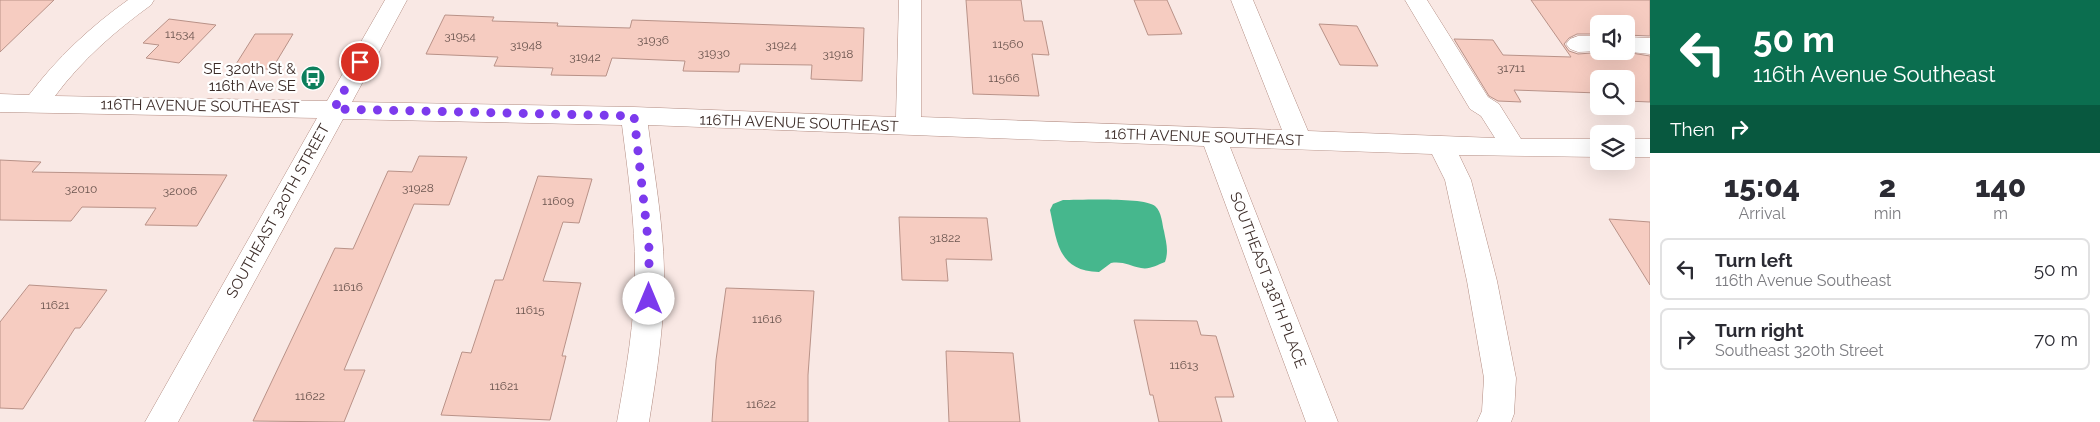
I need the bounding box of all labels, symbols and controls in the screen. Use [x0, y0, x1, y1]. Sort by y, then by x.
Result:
map controls [1590, 15, 1635, 170]
button: sound [1590, 15, 1635, 60]
text: 50 m [1753, 19, 1835, 60]
icon: left [1670, 20, 1735, 85]
house number: 11534 [165, 27, 195, 41]
house number: 31954 [444, 29, 476, 43]
house number: 31936 [637, 33, 669, 47]
house number: 11560 [992, 37, 1024, 51]
house number: 31948 [510, 38, 542, 52]
house number: 31924 [765, 38, 797, 52]
pin [339, 41, 381, 83]
house number: 31930 [698, 46, 730, 60]
house number: 31918 [823, 47, 853, 61]
icon: arrive [346, 48, 374, 76]
house number: 31942 [569, 50, 601, 64]
place label: SE 320th St & 116th Ave SE [204, 60, 296, 95]
house number: 31711 [1497, 61, 1525, 75]
text: 116th Avenue Southeast [1753, 61, 1996, 87]
bus stop icon: SE 320th St & 116th Ave SE [300, 65, 326, 91]
button: search [1590, 70, 1635, 115]
house number: 11566 [988, 71, 1020, 85]
street label: 116TH AVENUE SOUTHEAST [100, 95, 300, 117]
street label: 116TH AVENUE SOUTHEAST [699, 111, 899, 135]
icon: right [1725, 115, 1753, 143]
text: Then [1670, 118, 1715, 140]
street label: SOUTHEAST 320TH STREET [223, 121, 333, 301]
street label: 116TH AVENUE SOUTHEAST [1104, 125, 1304, 149]
button: layers [1590, 125, 1635, 170]
text: 15:04 [1724, 169, 1800, 204]
text: 2 [1879, 169, 1896, 204]
text: 140 [1975, 169, 2026, 204]
house number: 31928 [402, 181, 434, 195]
house number: 32010 [65, 182, 97, 196]
house number: 32006 [163, 184, 197, 198]
street label: SOUTHEAST 318TH PLACE [1226, 189, 1310, 371]
house number: 11609 [542, 194, 574, 208]
text: Arrival [1738, 204, 1785, 223]
text: min [1874, 204, 1901, 223]
text: m [1993, 204, 2008, 223]
house number: 31822 [929, 231, 961, 245]
text: Turn left [1715, 249, 1792, 271]
icon: left [1672, 255, 1700, 283]
text: 50 m [2034, 258, 2078, 280]
text: 116th Avenue Southeast [1715, 271, 1891, 290]
position arrow [622, 272, 674, 324]
house number: 11616 [333, 280, 363, 294]
house number: 11621 [41, 298, 69, 312]
house number: 11615 [515, 303, 545, 317]
house number: 11616 [752, 312, 782, 326]
text: Turn right [1715, 319, 1804, 341]
icon: right [1672, 325, 1700, 353]
text: 70 m [2034, 328, 2078, 350]
text: Southeast 320th Street [1715, 341, 1884, 360]
house number: 11613 [1169, 358, 1199, 372]
house number: 11621 [490, 379, 518, 393]
house number: 11622 [295, 389, 325, 403]
house number: 11622 [746, 397, 776, 411]

